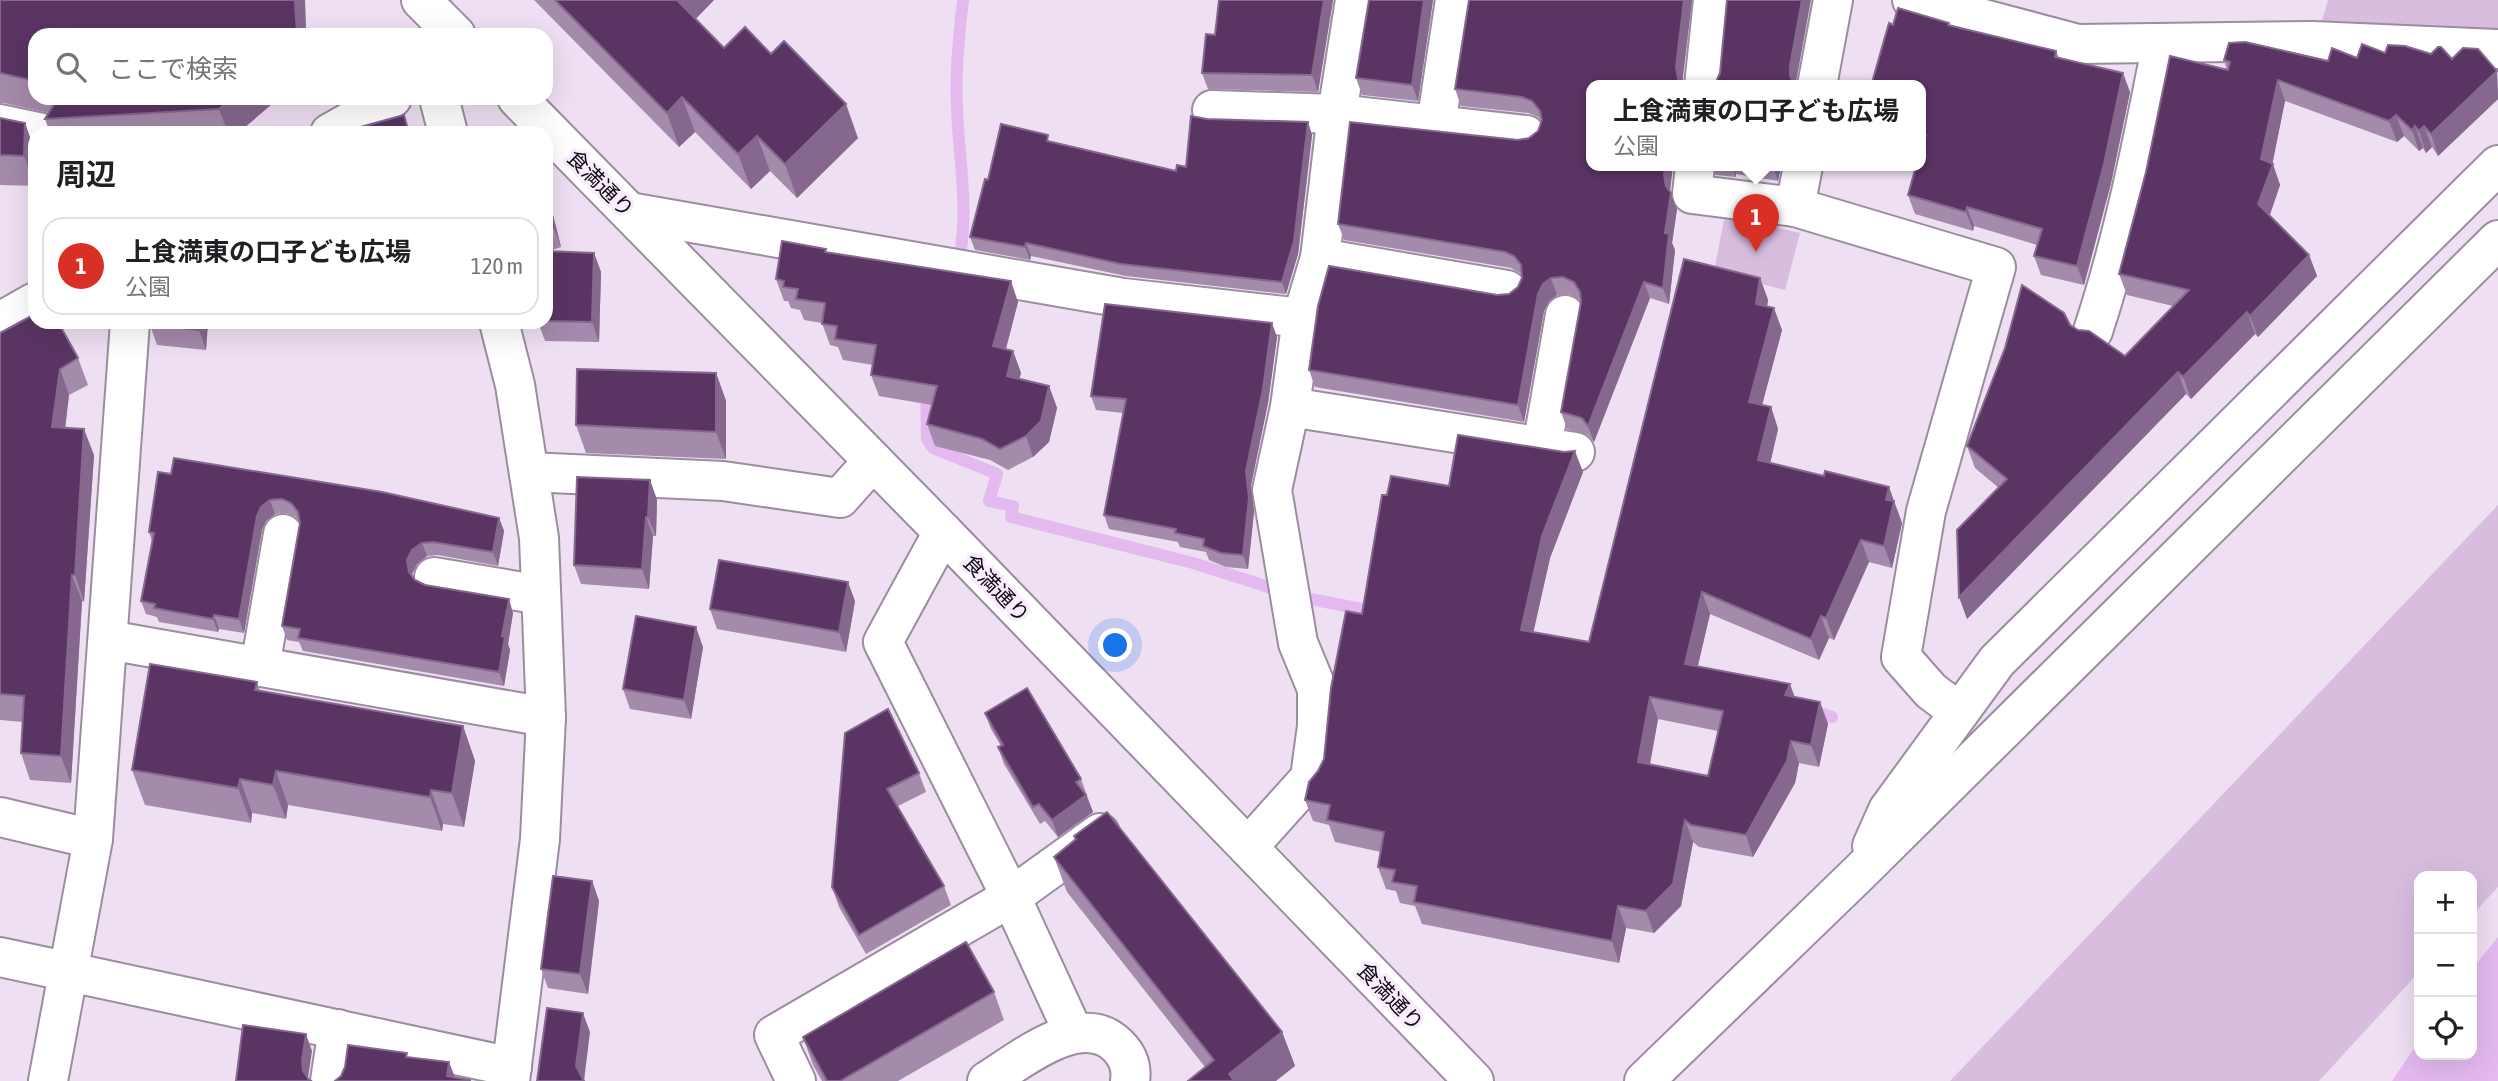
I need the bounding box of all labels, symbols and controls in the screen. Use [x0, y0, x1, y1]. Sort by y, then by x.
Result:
search box [28, 28, 553, 105]
icon: search [52, 48, 90, 86]
text: ここで検索 [108, 54, 238, 84]
popup [1586, 80, 1926, 171]
text: 上食満東の口子ども広場 [1613, 96, 1899, 126]
text: 公園 [1613, 133, 1659, 159]
street label: 食満通り [563, 145, 639, 221]
text: 周辺 [56, 157, 116, 191]
pin: 1 [1733, 194, 1779, 252]
text: 上食満東の口子ども広場 [125, 237, 411, 267]
text: 1 [76, 253, 86, 279]
text: 120 m [471, 253, 523, 279]
text: 公園 [125, 274, 171, 300]
street label: 食満通り [959, 549, 1035, 627]
your location [1098, 628, 1132, 662]
map controls [2414, 871, 2477, 1060]
button: + [2414, 871, 2477, 934]
button: − [2414, 934, 2477, 997]
street label: 食満通り [1353, 957, 1429, 1035]
button: locate [2414, 997, 2477, 1060]

